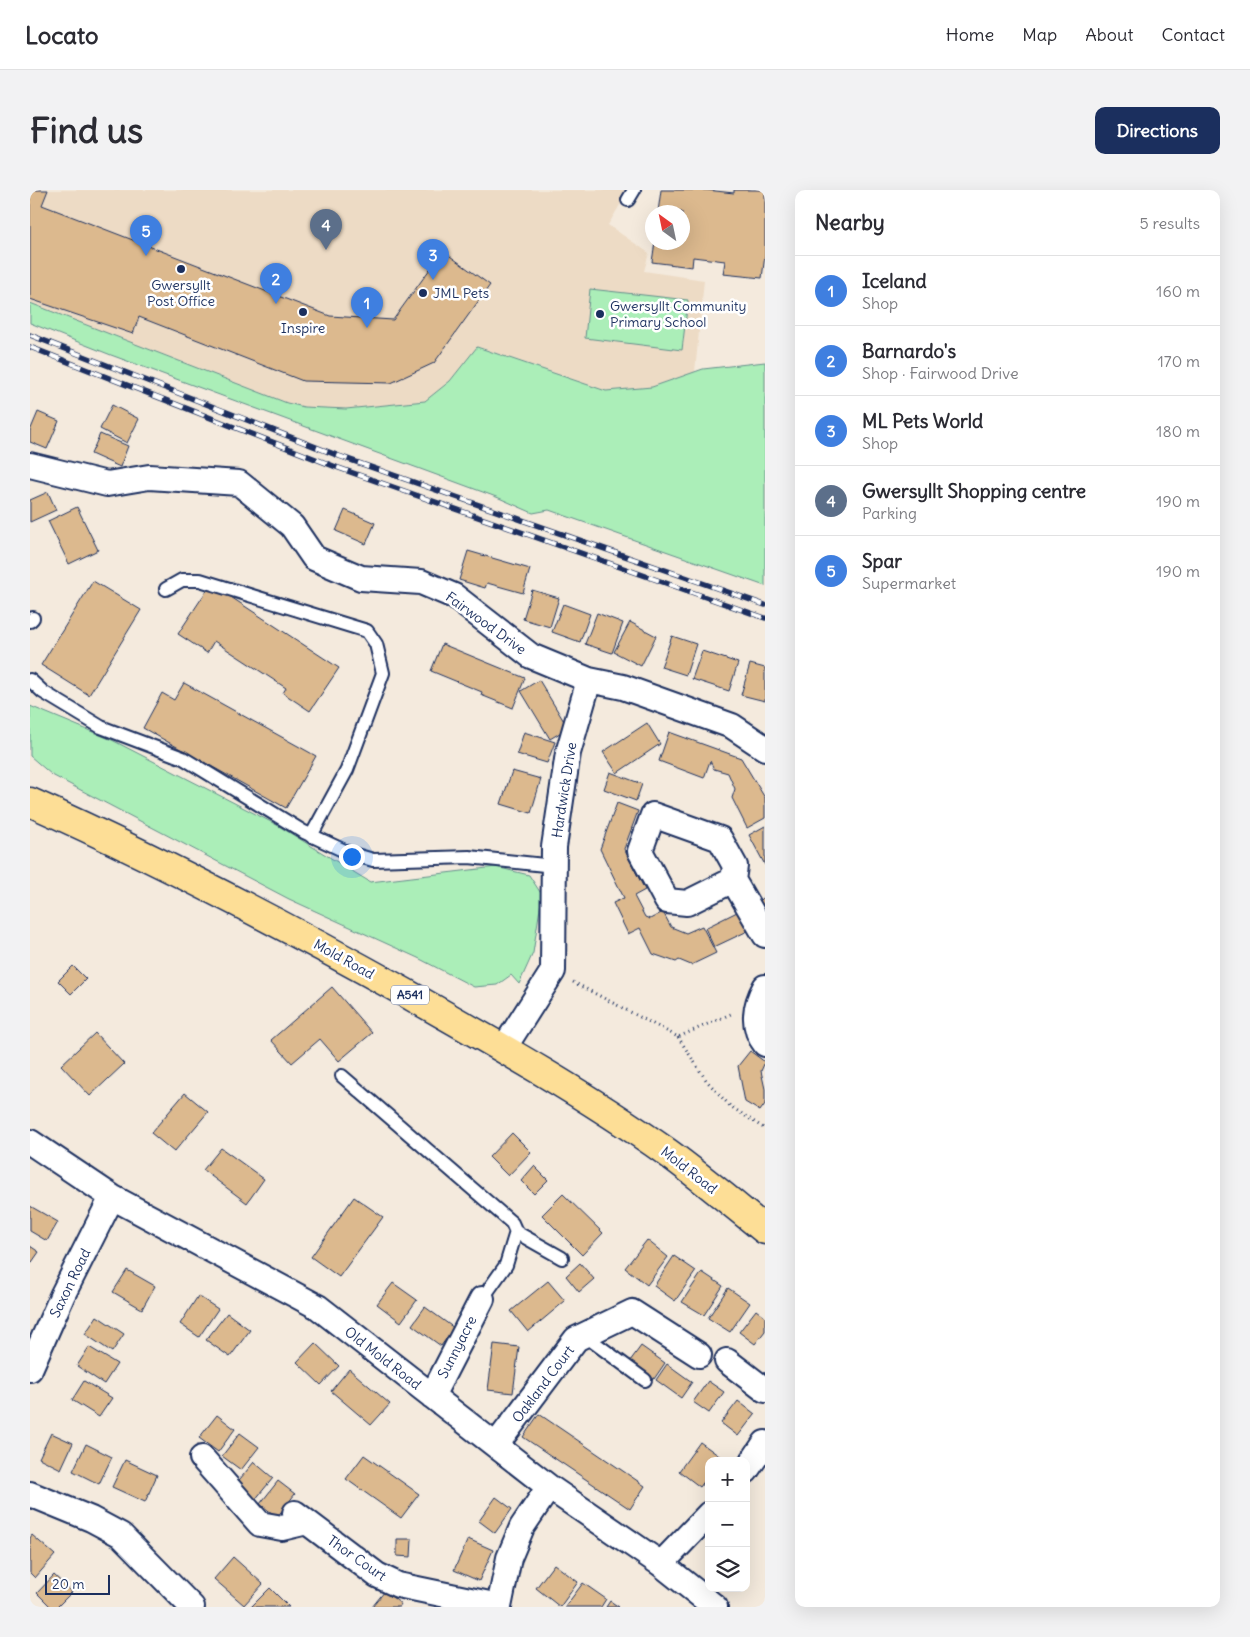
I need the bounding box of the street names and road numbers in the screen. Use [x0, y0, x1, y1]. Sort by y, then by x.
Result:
street label: Fairwood Drive [442, 588, 530, 658]
street label: Hardwick Drive [548, 741, 580, 839]
street label: Mold Road [310, 935, 378, 983]
road number: A541 [391, 986, 429, 1004]
street label: Mold Road [657, 1142, 721, 1198]
street label: Saxon Road [46, 1246, 94, 1320]
street label: Sunnyacre [434, 1313, 480, 1381]
street label: Old Mold Road [341, 1323, 425, 1393]
street label: Oakland Court [508, 1342, 578, 1426]
street label: Thor Court [324, 1531, 390, 1585]

